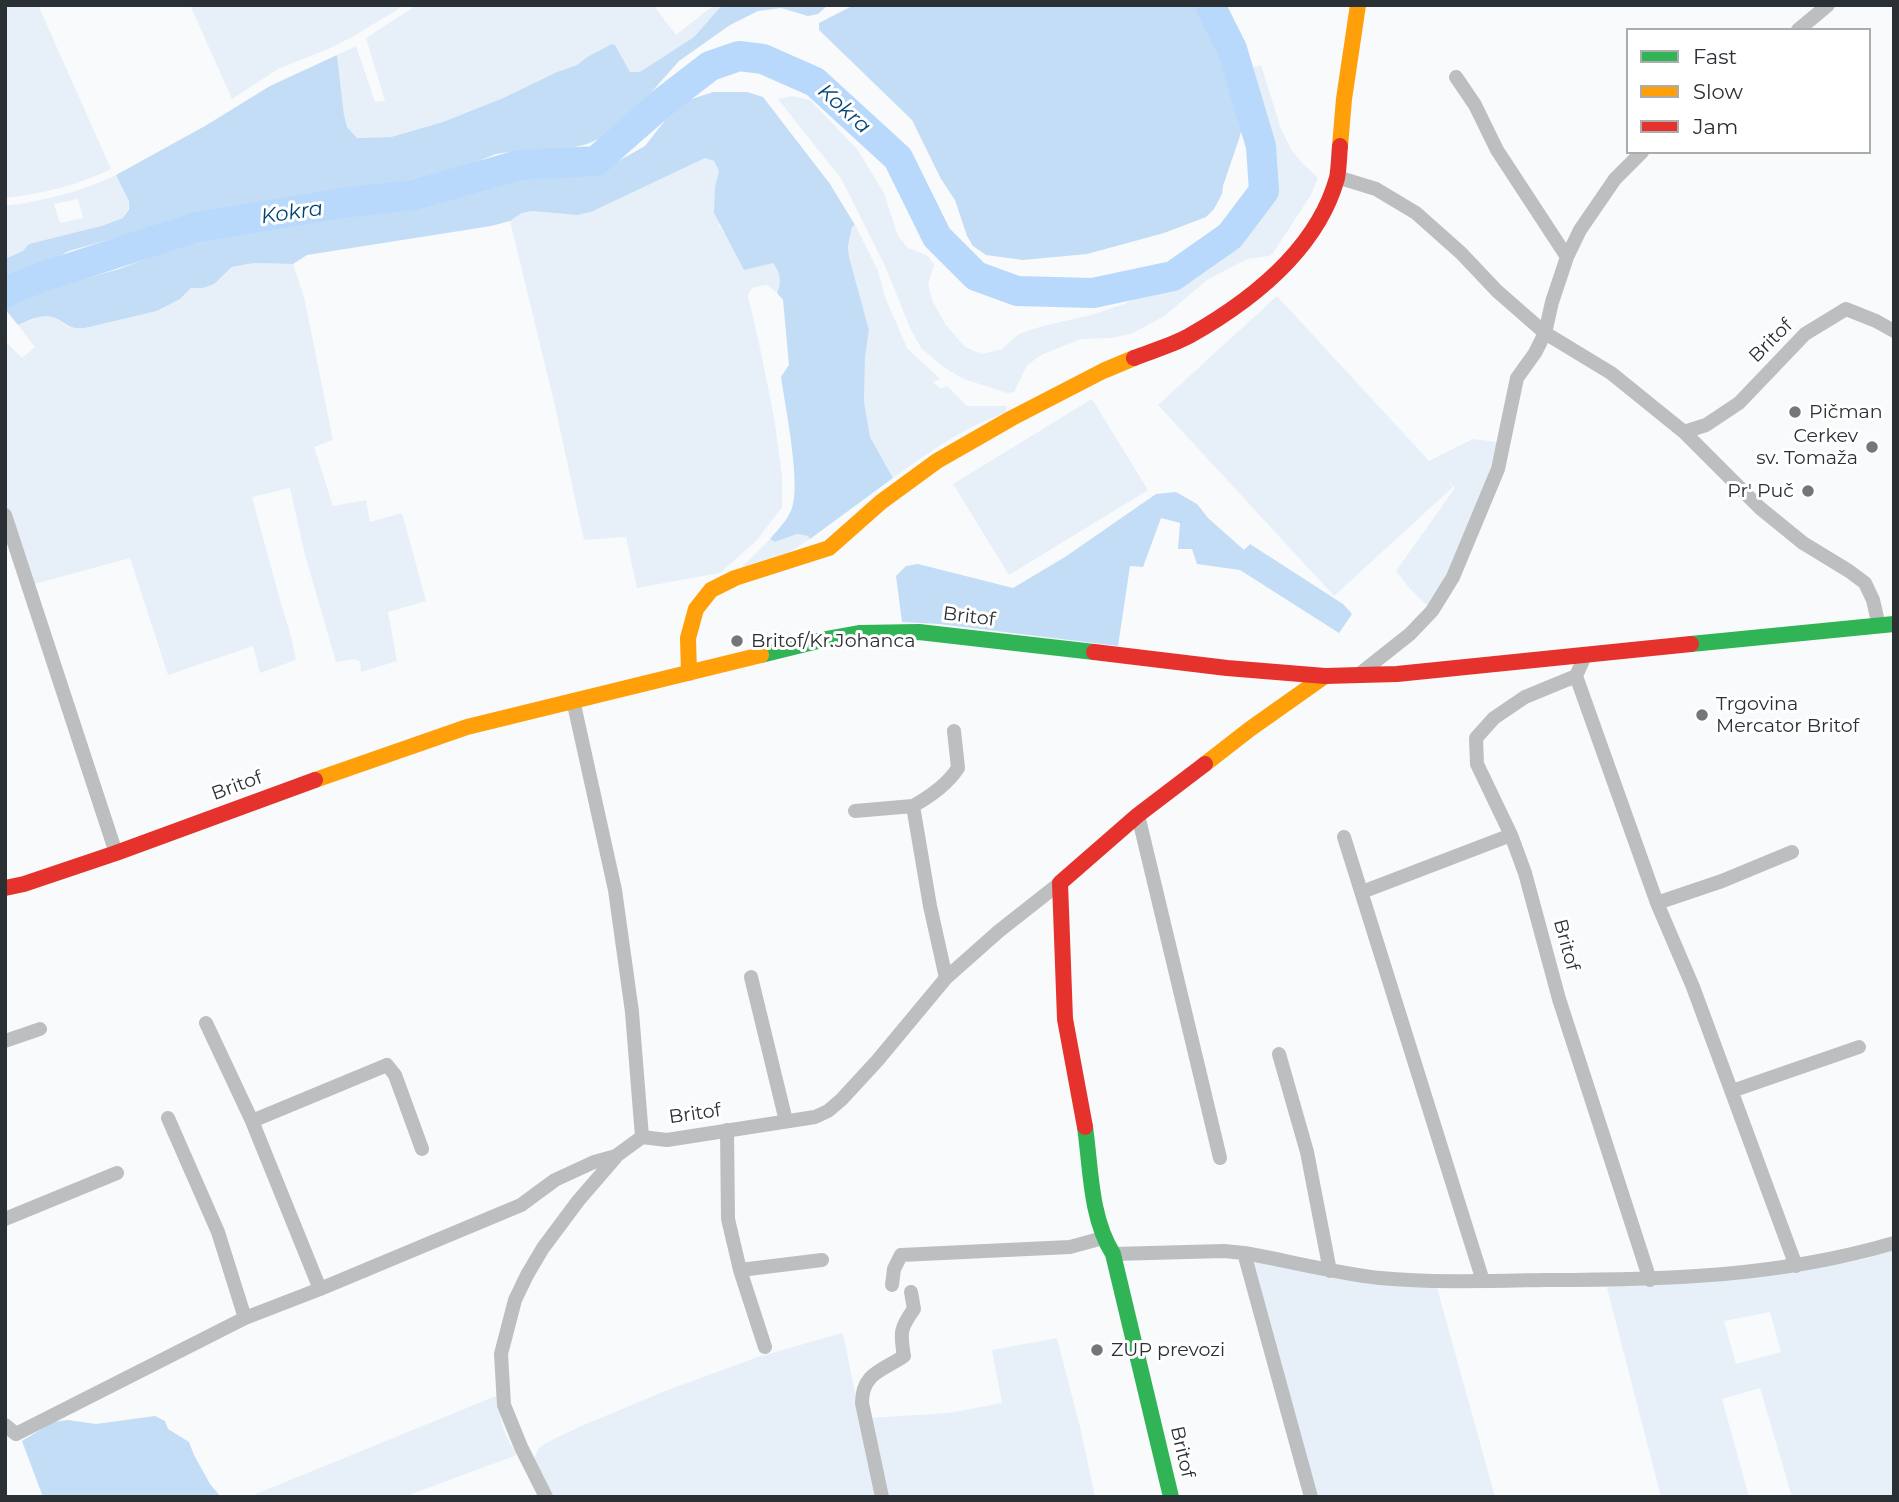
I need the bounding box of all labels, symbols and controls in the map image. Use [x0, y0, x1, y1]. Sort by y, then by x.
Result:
legend [1626, 28, 1871, 154]
text: Fast [1693, 44, 1737, 69]
water label: Kokra [812, 79, 876, 139]
text: Slow [1693, 79, 1743, 104]
text: Jam [1693, 114, 1738, 139]
water label: Kokra [259, 196, 325, 230]
street label: Britof [1744, 314, 1798, 368]
place label: Pičman [1809, 401, 1883, 423]
marker: Pičman [1787, 404, 1803, 420]
place label: Cerkev sv. Tomaža [1756, 425, 1858, 469]
marker: Cerkev sv. Tomaža [1864, 439, 1880, 455]
place label: Pr' Puč [1727, 480, 1794, 502]
marker: Pr' Puč [1800, 483, 1816, 499]
street label: Britof [942, 602, 996, 632]
place label: Britof/Kr.Johanca [751, 630, 915, 652]
marker: Britof/Kr.Johanca [729, 633, 745, 649]
place label: Trgovina Mercator Britof [1716, 693, 1859, 737]
marker: Trgovina Mercator Britof [1694, 707, 1710, 723]
street label: Britof [208, 766, 266, 806]
street label: Britof [1548, 917, 1584, 973]
street label: Britof [667, 1099, 723, 1129]
place label: ZUP prevozi [1111, 1339, 1225, 1361]
marker: ZUP prevozi [1089, 1342, 1105, 1358]
street label: Britof [1165, 1424, 1199, 1480]

